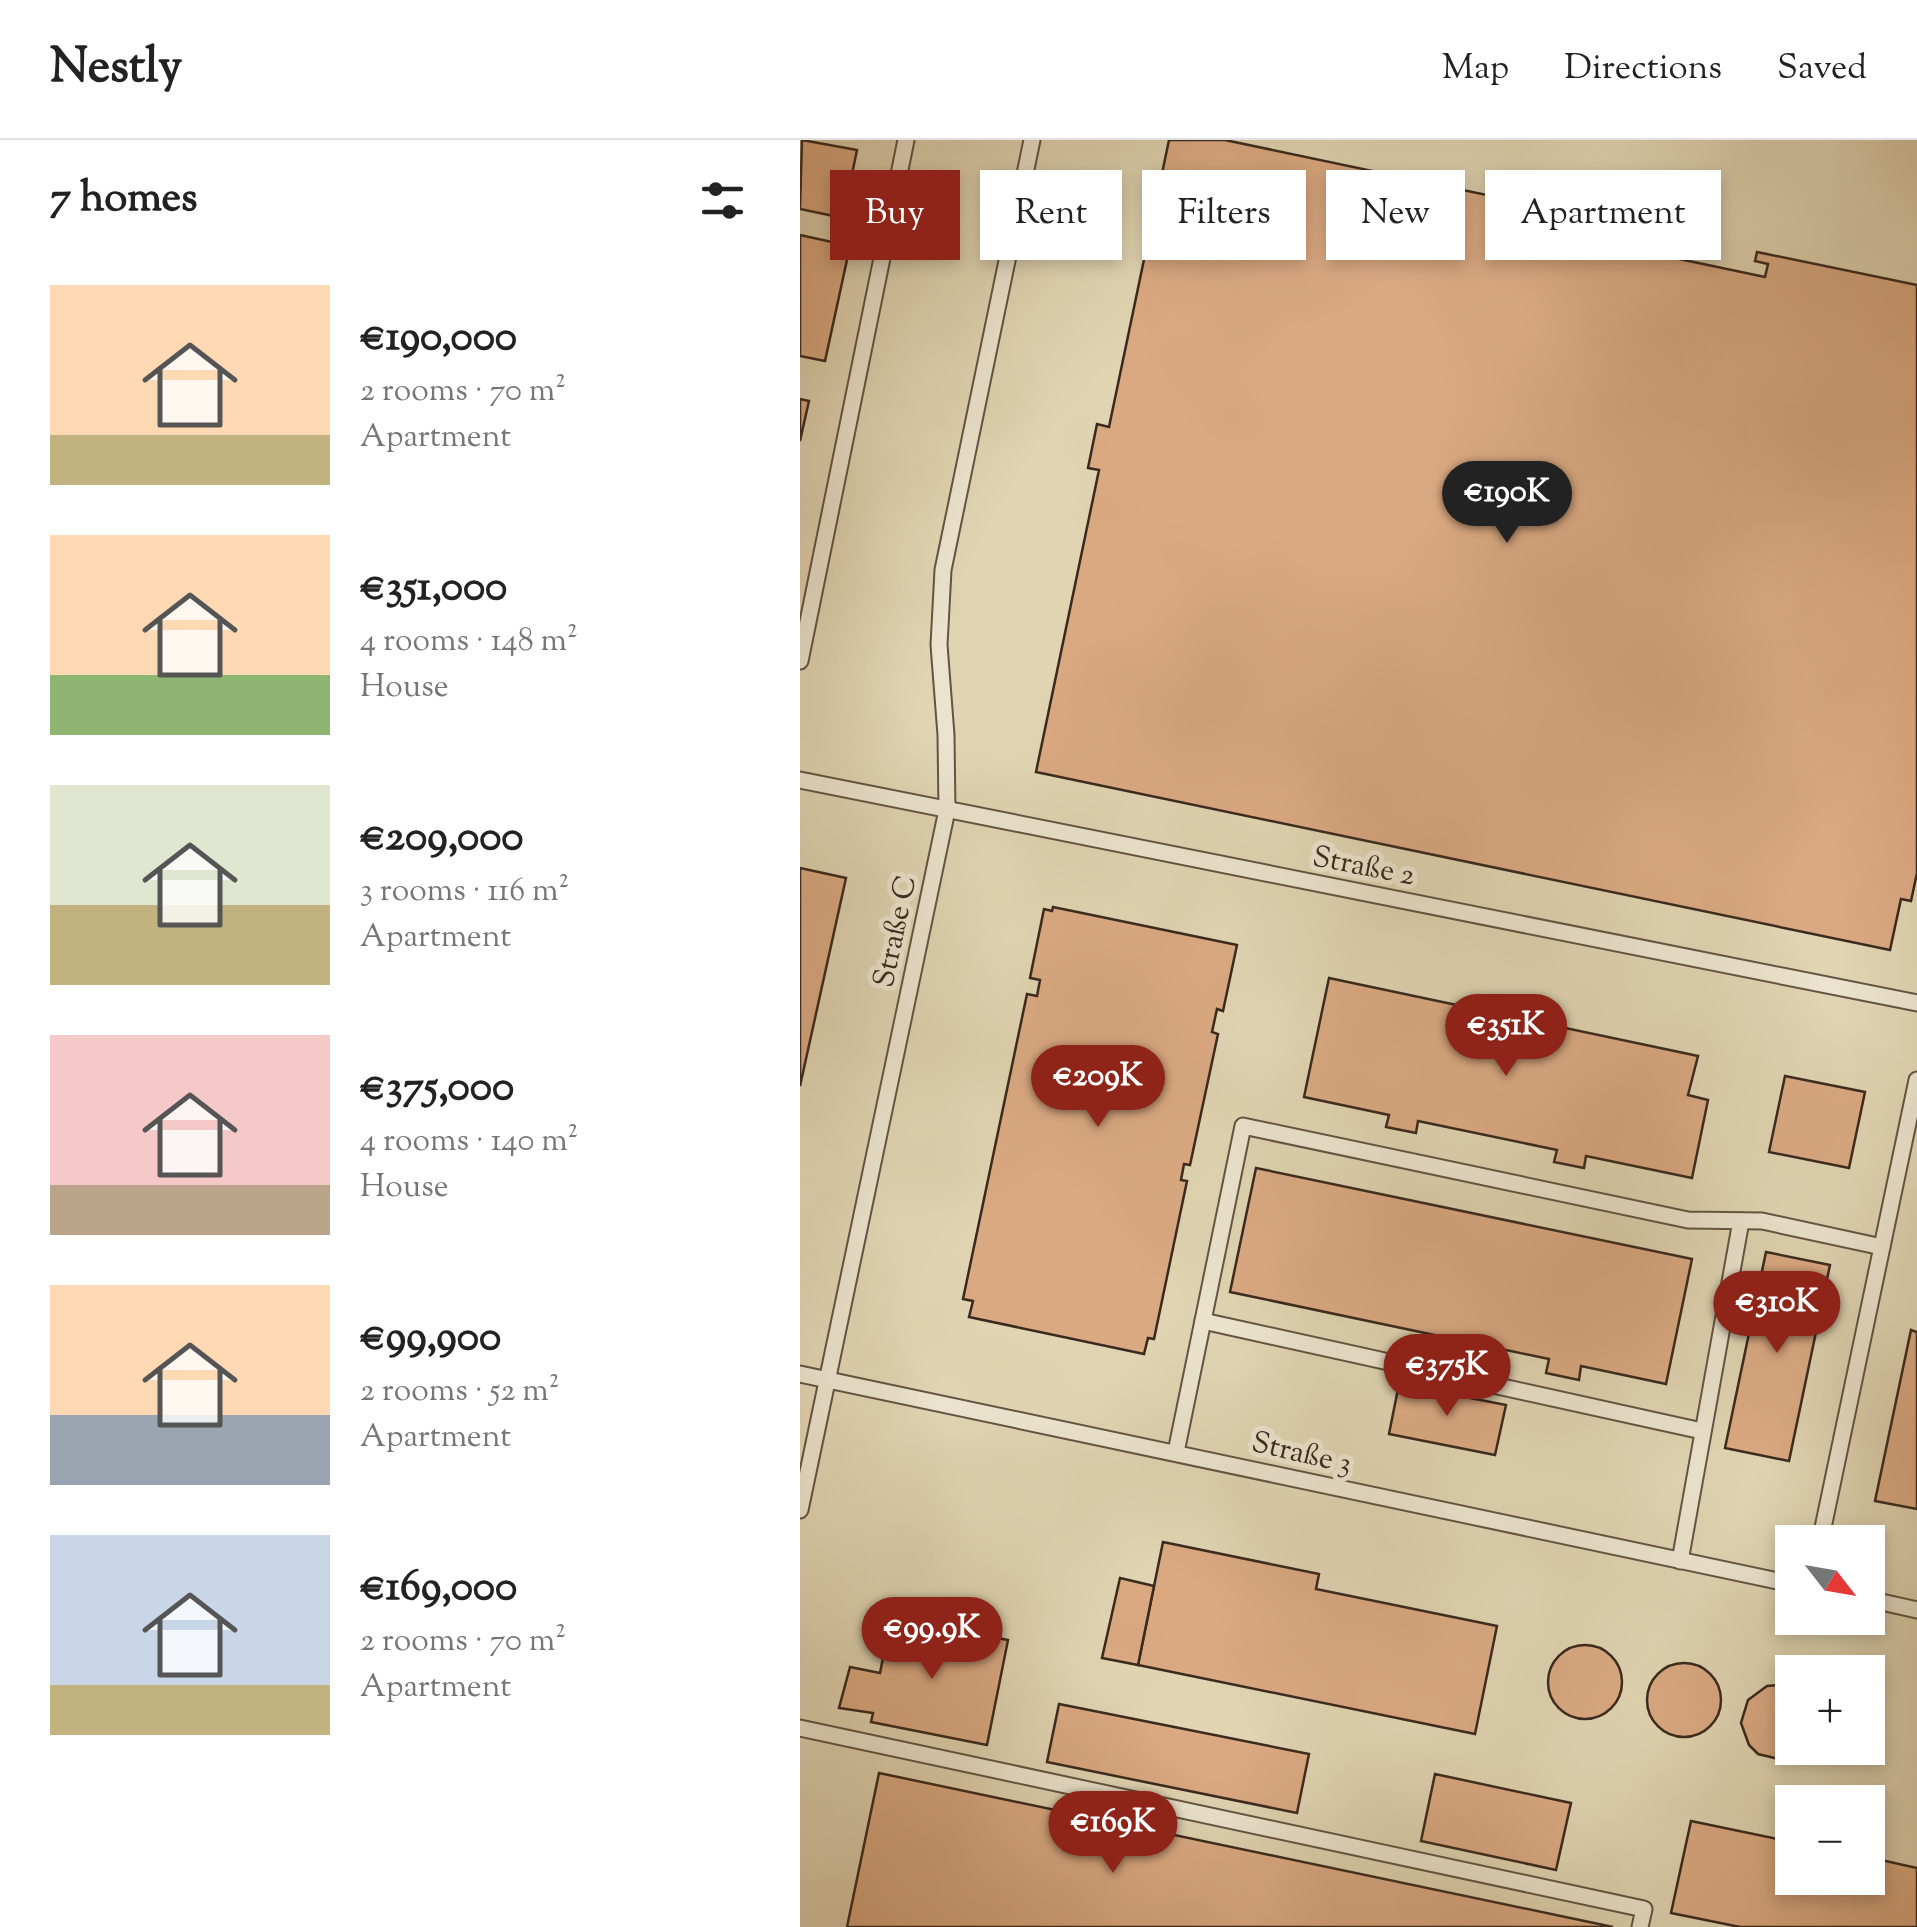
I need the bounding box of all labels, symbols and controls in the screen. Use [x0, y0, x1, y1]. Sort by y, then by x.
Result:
text: Nestly [50, 35, 182, 104]
text: Map [1442, 44, 1509, 95]
text: Directions [1564, 44, 1722, 95]
text: Saved [1777, 44, 1867, 95]
text: 7 homes [50, 170, 198, 230]
chip: Buy [830, 170, 960, 260]
chip: Rent [980, 170, 1122, 260]
chip: Filters [1142, 170, 1306, 260]
chip: New [1326, 170, 1465, 260]
chip: Apartment [1485, 170, 1721, 260]
icon: filters [695, 173, 750, 228]
text: €190,000 [360, 309, 517, 369]
icon: home [130, 325, 250, 445]
text: 2 rooms · 70 m² [360, 369, 566, 415]
text: Apartment [360, 415, 511, 461]
pin: €190K [1437, 461, 1577, 546]
text: €190K [1464, 470, 1550, 516]
text: €351,000 [360, 559, 507, 619]
icon: home [130, 575, 250, 695]
text: 4 rooms · 148 m² [360, 619, 578, 665]
text: House [360, 665, 449, 711]
text: €209,000 [360, 809, 524, 869]
icon: home [130, 825, 250, 945]
street label: Straße 2 [1309, 836, 1418, 898]
text: 3 rooms · 116 m² [360, 869, 569, 915]
street label: Straße C [864, 871, 929, 992]
text: Apartment [360, 915, 511, 961]
pin: €351K [1436, 994, 1576, 1079]
text: €351K [1467, 1003, 1545, 1049]
pin: €209K [1028, 1045, 1168, 1130]
text: €209K [1053, 1054, 1143, 1100]
text: €375,000 [360, 1059, 514, 1119]
icon: home [130, 1075, 250, 1195]
text: 4 rooms · 140 m² [360, 1119, 578, 1165]
text: House [360, 1165, 449, 1211]
pin: €310K [1707, 1271, 1847, 1356]
text: €310K [1735, 1280, 1819, 1326]
text: €99,900 [360, 1309, 501, 1369]
icon: home [130, 1325, 250, 1445]
pin: €375K [1377, 1334, 1517, 1419]
text: €375K [1406, 1343, 1488, 1389]
text: 2 rooms · 52 m² [360, 1369, 560, 1415]
text: Apartment [360, 1415, 511, 1461]
street label: Straße 3 [1247, 1422, 1356, 1487]
north arrow [1775, 1525, 1885, 1635]
map controls [1775, 1525, 1885, 1895]
text: €169,000 [360, 1559, 517, 1619]
icon: home [130, 1575, 250, 1695]
pin: €99.9K [851, 1597, 1013, 1682]
text: €99.9K [884, 1606, 980, 1652]
text: 2 rooms · 70 m² [360, 1619, 566, 1665]
button: + [1775, 1655, 1885, 1765]
text: Apartment [360, 1665, 511, 1711]
button: − [1775, 1785, 1885, 1895]
pin: €169K [1043, 1791, 1183, 1876]
text: €169K [1070, 1800, 1156, 1846]

